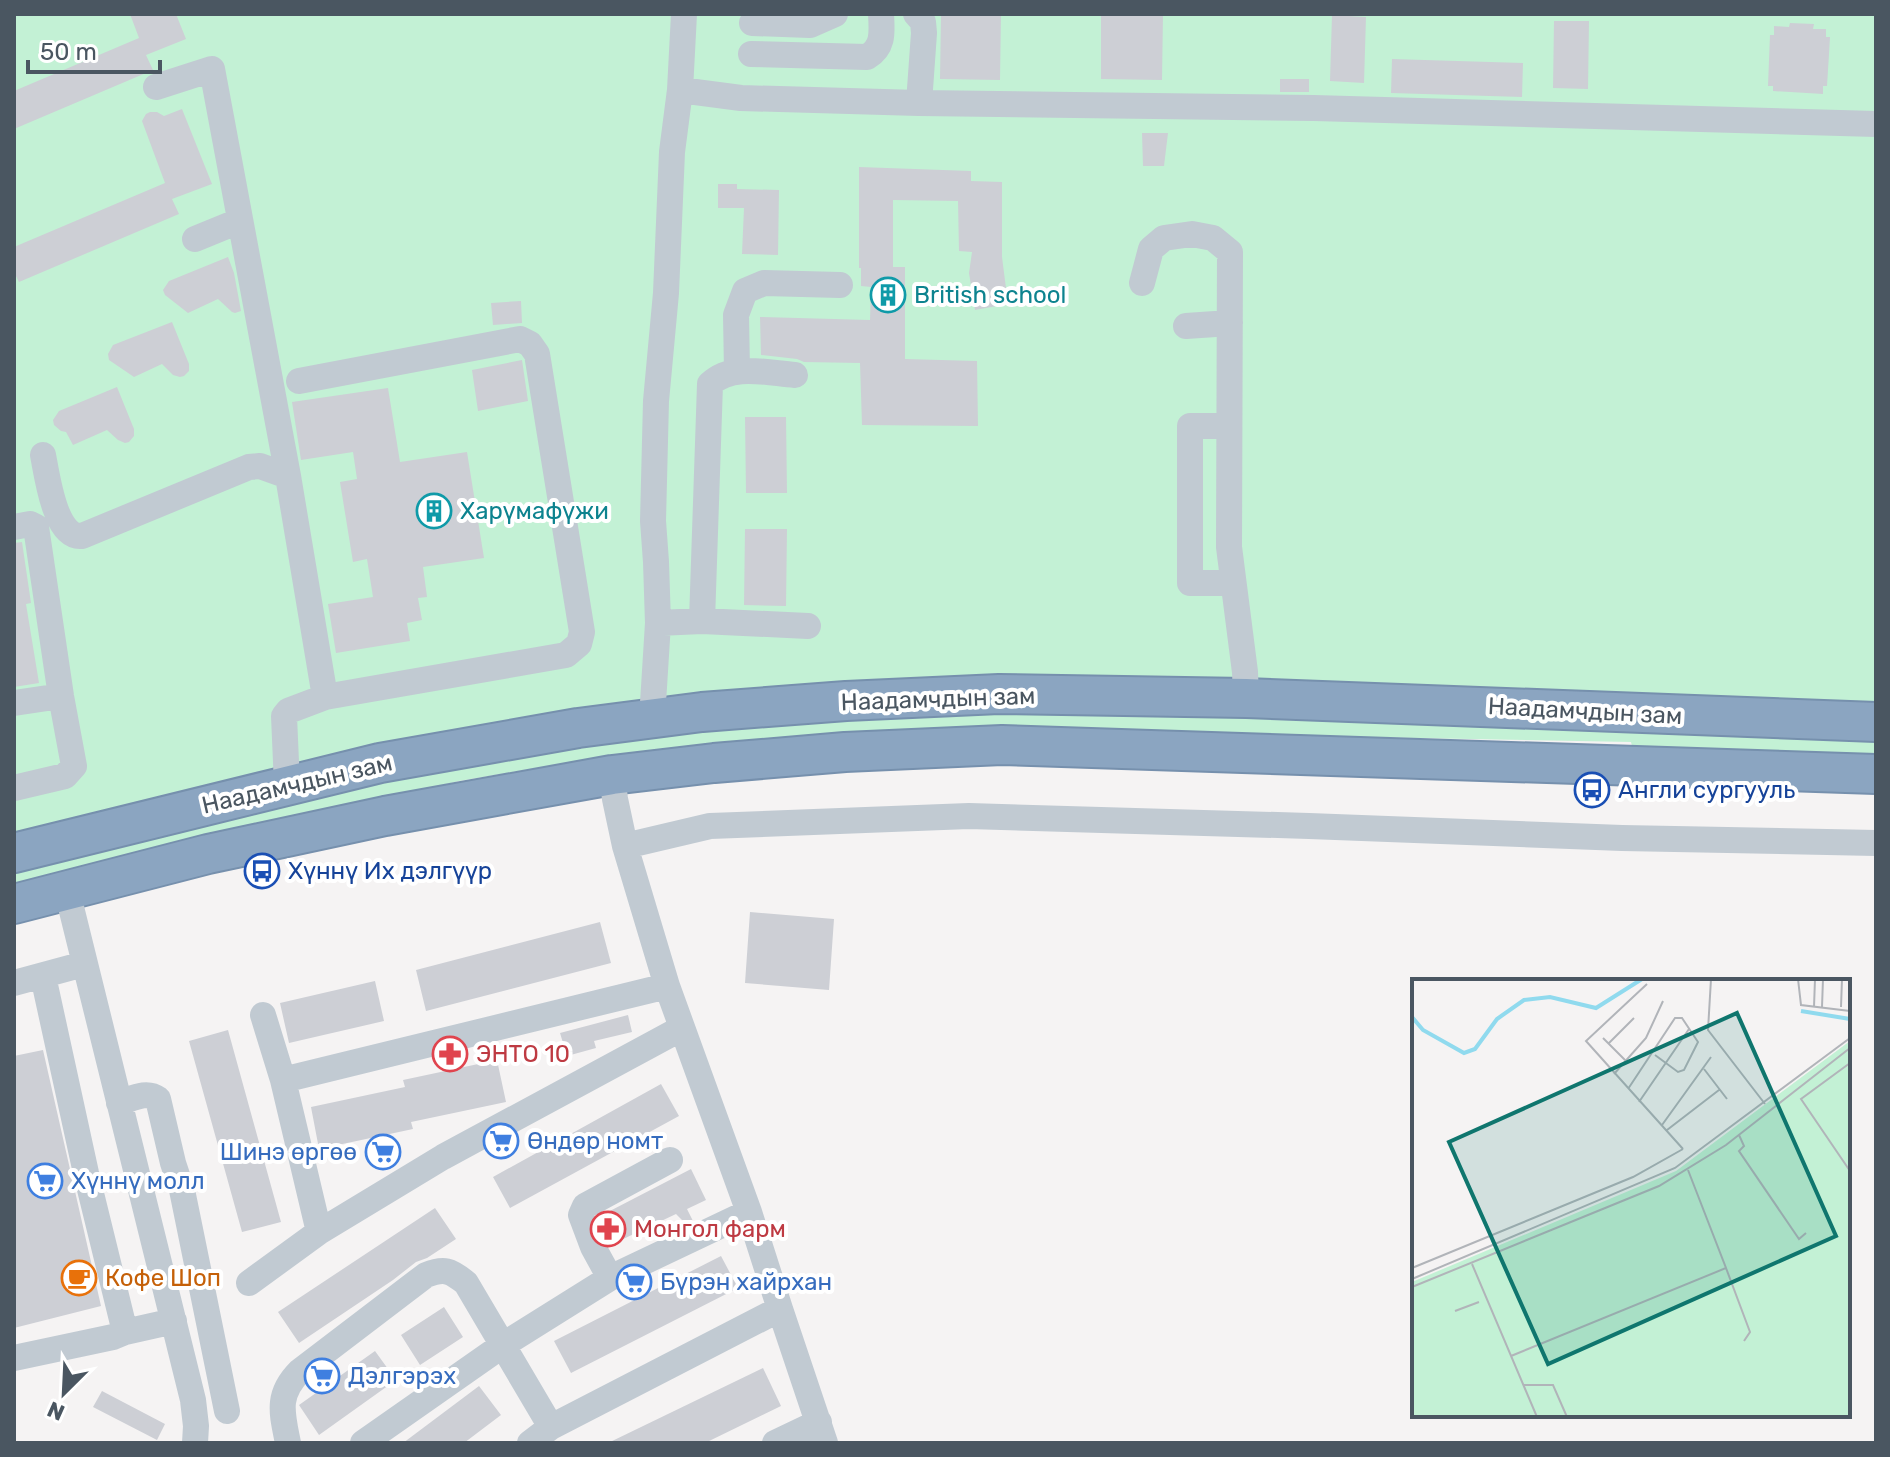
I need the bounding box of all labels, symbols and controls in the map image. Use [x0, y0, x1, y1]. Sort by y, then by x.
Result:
scale bar [28, 24, 160, 74]
text: 50 m [40, 38, 97, 66]
building icon: British school [869, 276, 907, 314]
place label: British school [914, 281, 1066, 309]
building icon: Харүмафүжи [415, 492, 453, 530]
place label: Харүмафүжи [460, 497, 609, 525]
street label: Наадамчдын зам [840, 682, 1036, 716]
street label: Наадамчдын зам [1487, 692, 1683, 730]
street label: Наадамчдын зам [199, 748, 395, 820]
bus stop icon: Англи сургууль [1573, 771, 1611, 809]
place label: Англи сургууль [1618, 776, 1795, 804]
bus stop icon: Хүннү Их дэлгүүр [243, 852, 281, 890]
place label: Хүннү Их дэлгүүр [288, 857, 492, 885]
inset map [1412, 979, 1850, 1417]
pharmacy icon: ЭНТО 10 [431, 1035, 469, 1073]
place label: ЭНТО 10 [476, 1040, 570, 1068]
supermarket icon: Өндөр номт [482, 1122, 520, 1160]
place label: Өндөр номт [527, 1127, 663, 1155]
supermarket icon: Шинэ өргөө [364, 1133, 402, 1171]
place label: Шинэ өргөө [220, 1138, 357, 1166]
supermarket icon: Хүннү молл [26, 1162, 64, 1200]
place label: Хүннү молл [71, 1167, 205, 1195]
pharmacy icon: Монгол фарм [589, 1210, 627, 1248]
place label: Монгол фарм [634, 1215, 786, 1243]
cafe icon: Кофе Шоп [60, 1259, 98, 1297]
supermarket icon: Бүрэн хайрхан [615, 1263, 653, 1301]
place label: Кофе Шоп [105, 1264, 221, 1292]
place label: Бүрэн хайрхан [660, 1268, 832, 1296]
north arrow [24, 1353, 104, 1433]
supermarket icon: Дэлгэрэх [303, 1357, 341, 1395]
place label: Дэлгэрэх [348, 1362, 456, 1390]
text: N [43, 1395, 69, 1426]

